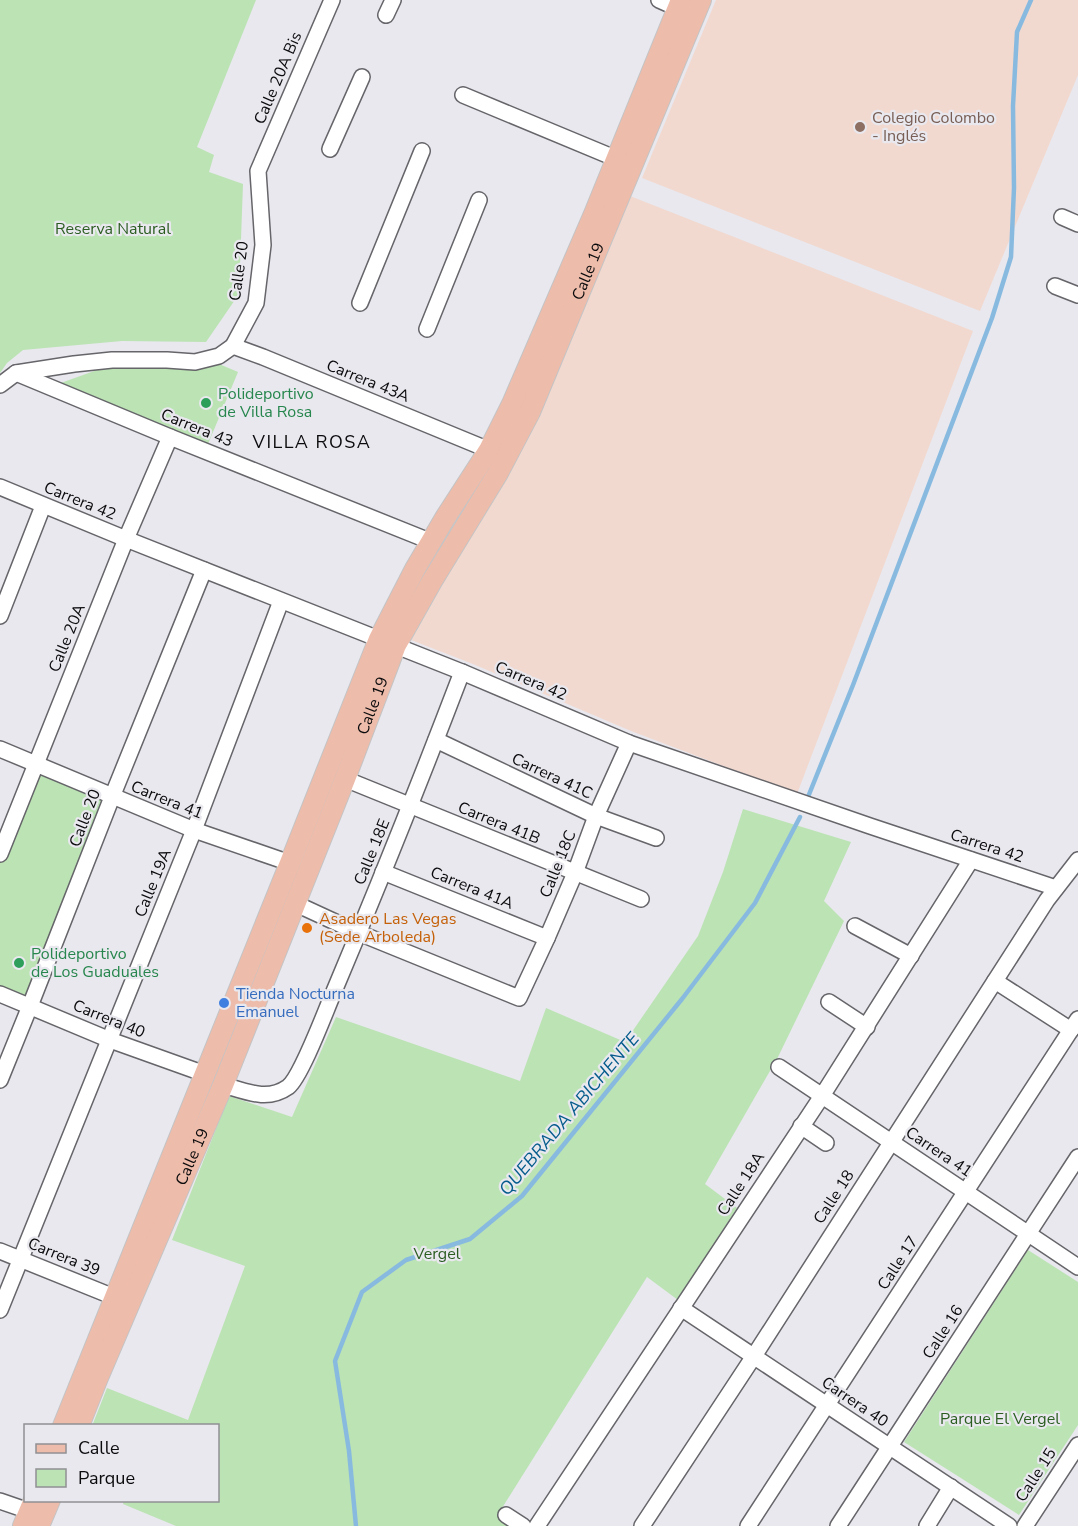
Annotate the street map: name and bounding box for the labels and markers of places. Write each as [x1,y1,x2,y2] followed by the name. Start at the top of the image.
[872,107,995,147] place label: Colegio Colombo - Inglés
[853,120,867,134] marker: Colegio Colombo - Inglés
[218,383,314,423] place label: Polideportivo de Villa Rosa
[199,396,213,410] marker: Polideportivo de Villa Rosa
[319,908,456,948] place label: Asadero Las Vegas (Sede Arboleda)
[300,921,314,935] marker: Asadero Las Vegas (Sede Arboleda)
[31,943,159,983] place label: Polideportivo de Los Guaduales
[12,956,26,970] marker: Polideportivo de Los Guaduales
[236,983,355,1023] place label: Tienda Nocturna Emanuel
[217,996,231,1010] marker: Tienda Nocturna Emanuel

